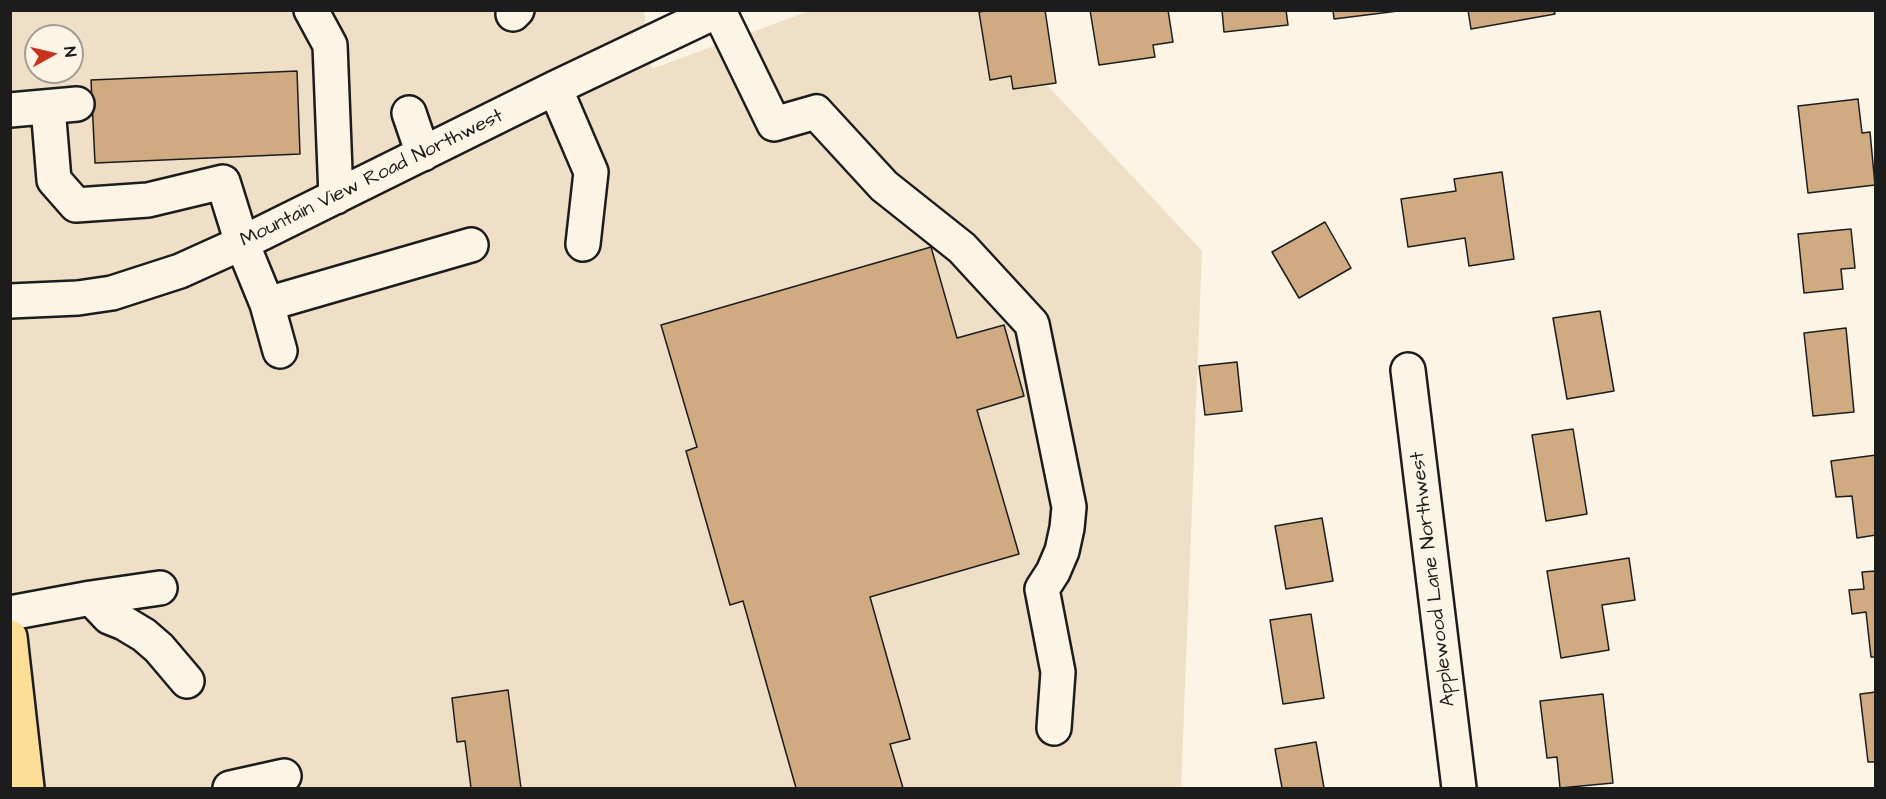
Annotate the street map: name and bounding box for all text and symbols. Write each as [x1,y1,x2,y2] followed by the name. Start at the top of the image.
[24,24,84,84] north arrow
[58,45,81,58] text: N
[237,105,507,253] street label: Mountain View Road Northwest
[1406,450,1462,708] street label: Applewood Lane Northwest

